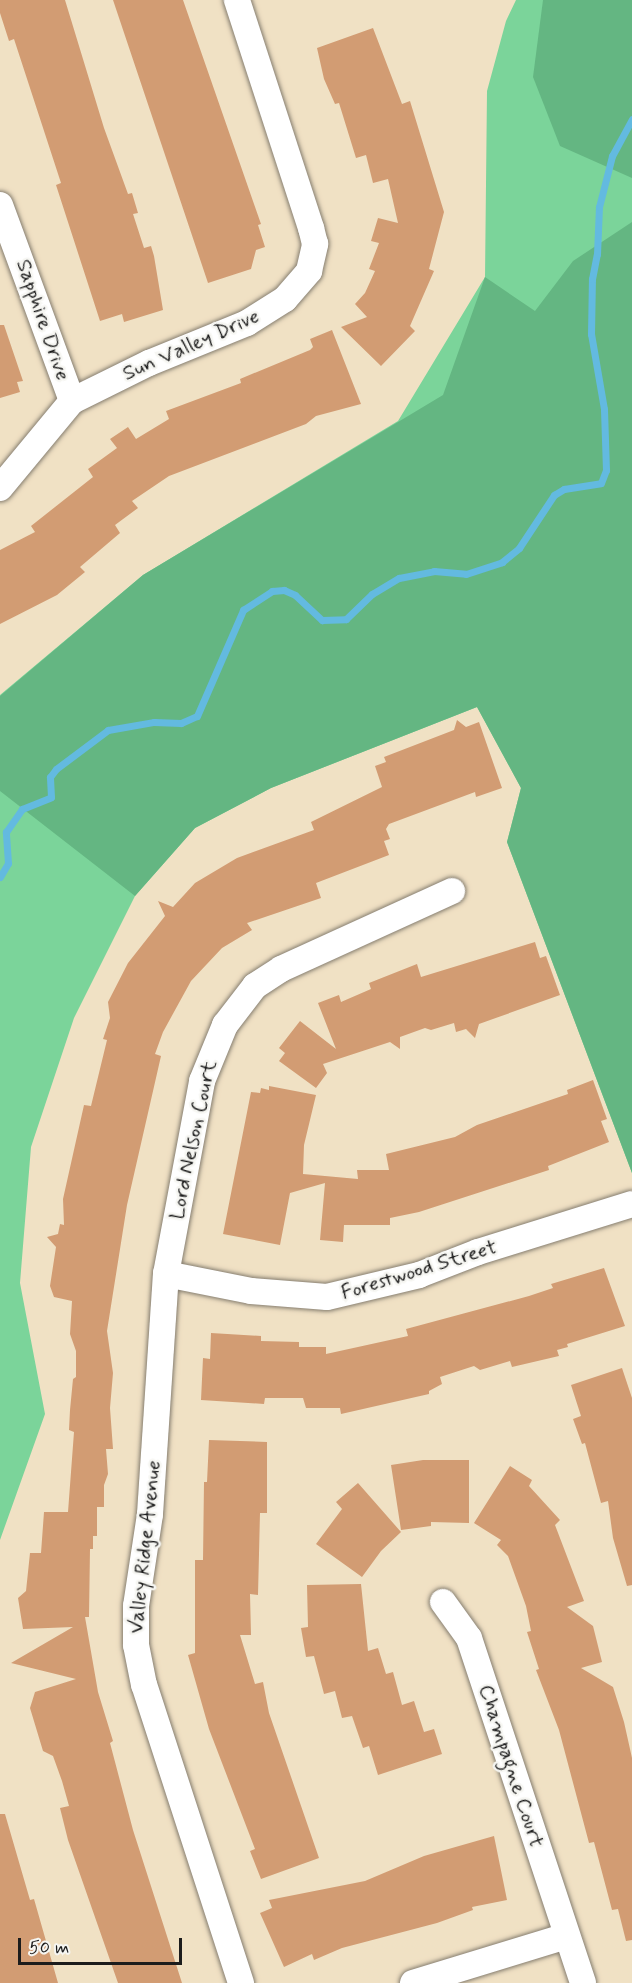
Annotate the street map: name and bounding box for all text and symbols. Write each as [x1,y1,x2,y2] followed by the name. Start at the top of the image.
[11,257,75,383] street label: Sapphire Drive
[120,304,262,386] street label: Sun Valley Drive
[164,1060,222,1220] street label: Lord Nelson Court
[339,1234,499,1306] street label: Forestwood Street
[123,1457,167,1637] street label: Valley Ridge Avenue
[473,1681,549,1851] street label: Champagne Court
[21,1926,184,1964] scale bar
[29,1936,69,1960] text: 50 m

